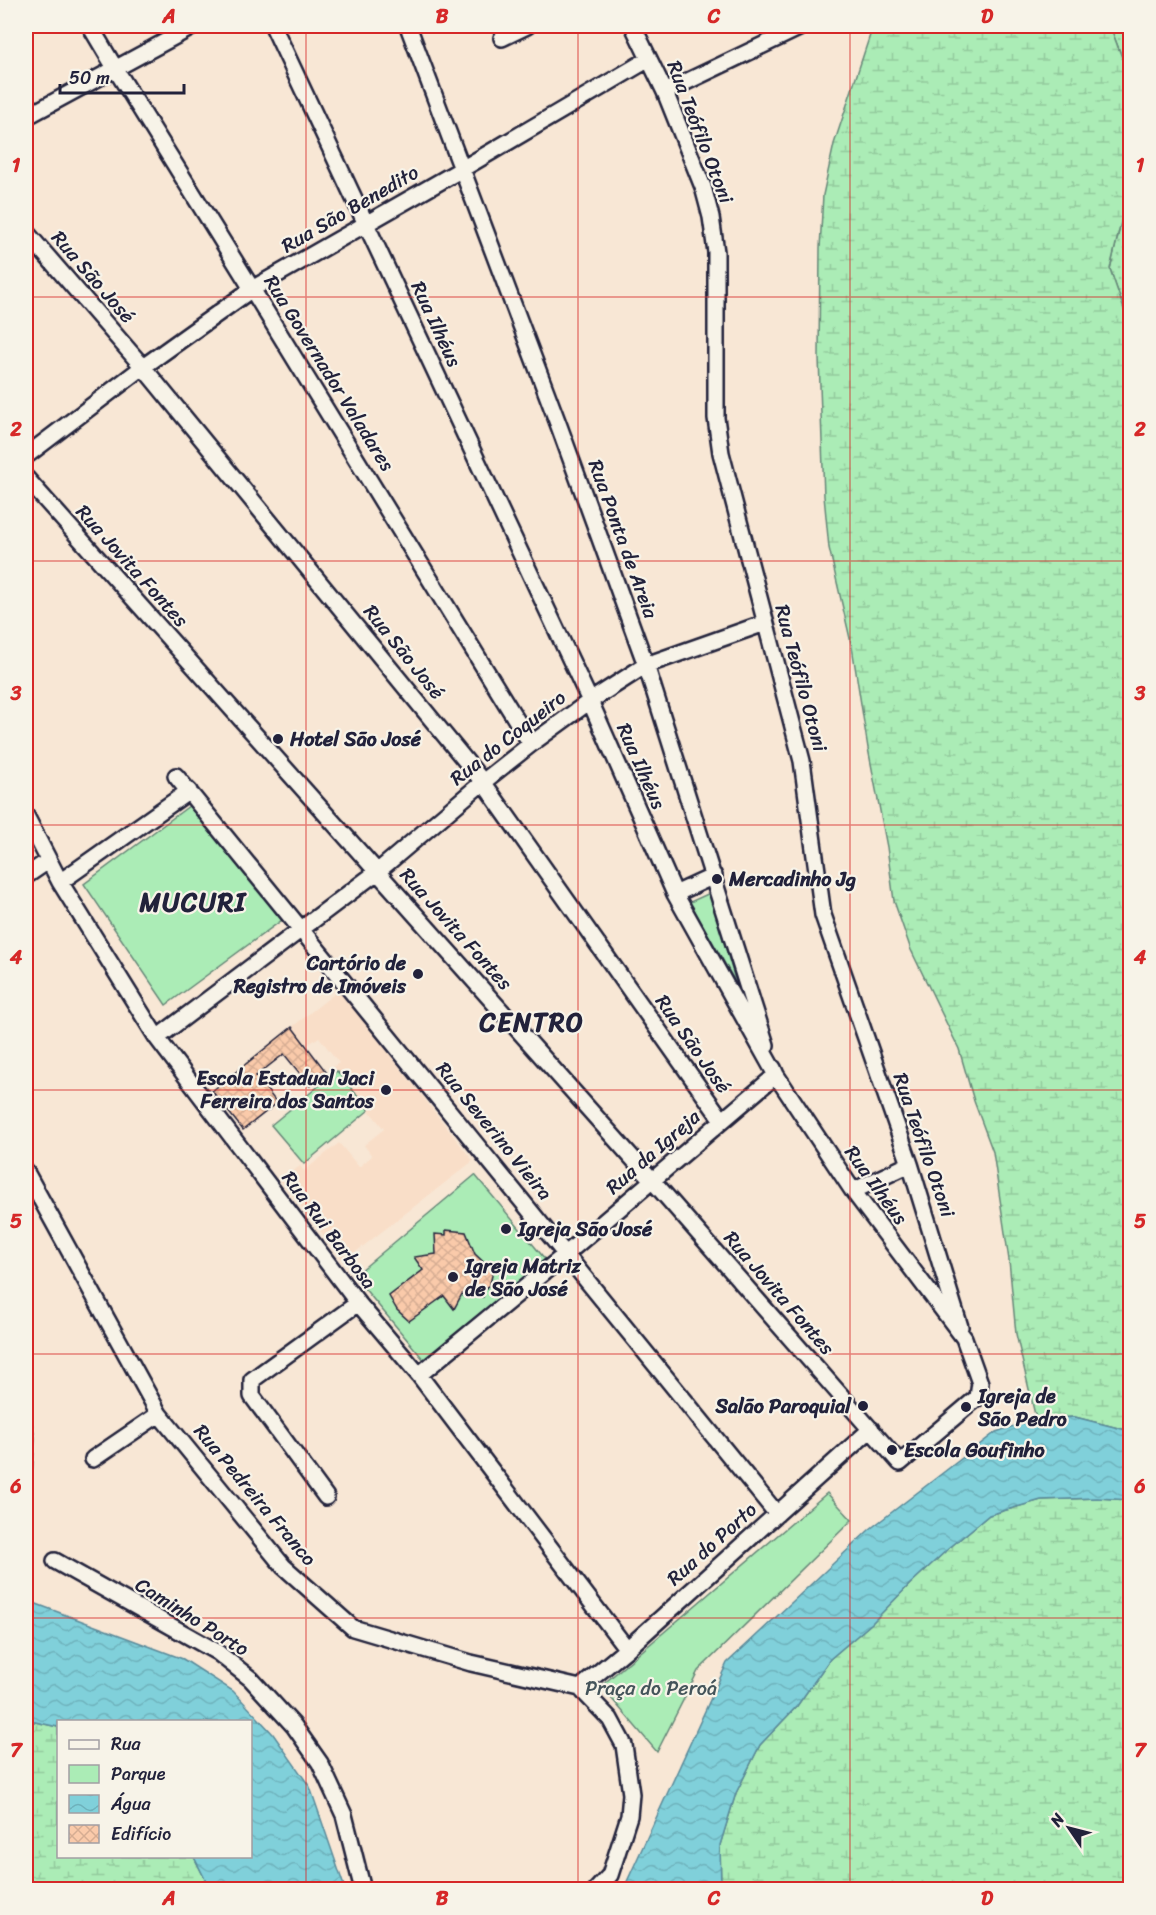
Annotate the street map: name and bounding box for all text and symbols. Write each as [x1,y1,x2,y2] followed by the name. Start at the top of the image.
[161,0,176,34] text: A
[436,0,449,34] text: B
[707,0,721,34] text: C
[981,0,994,34] text: D
[657,55,744,209] street label: Rua Teófilo Otoni
[60,57,184,95] scale bar
[69,62,110,94] text: 50 m
[12,148,21,183] text: 1
[1136,148,1145,183] text: 1
[274,155,426,263] street label: Rua São Benedito
[42,222,144,332] street label: Rua São José
[254,268,404,479] street label: Rua Governador Valadares
[401,275,472,374] street label: Rua Ilhéus
[9,412,22,447] text: 2
[1133,412,1146,447] text: 2
[578,455,668,624] street label: Rua Ponta de Areia
[67,496,198,636] street label: Rua Jovita Fontes
[354,596,454,708] street label: Rua São José
[765,601,838,756] street label: Rua Teófilo Otoni
[10,676,22,711] text: 3
[1134,676,1146,711] text: 3
[442,681,574,795] street label: Rua do Coqueiro
[606,717,676,816] street label: Rua Ilhéus
[289,722,422,757] place label: Hotel São José
[271,732,285,746] marker: Hotel São José
[391,859,522,999] street label: Rua Jovita Fontes
[728,862,856,897] place label: Mercadinho Jg
[710,872,724,886] marker: Mercadinho Jg
[139,879,248,925] district label: MUCURI
[9,940,23,975] text: 4
[1133,940,1147,975] text: 4
[233,946,407,1004] place label: Cartório de Registro de Imóveis
[411,967,425,981] marker: Cartório de Registro de Imóveis
[646,987,740,1101] street label: Rua São José
[479,999,584,1045] district label: CENTRO
[427,1054,561,1208] street label: Rua Severino Vieira
[196,1061,375,1119] place label: Escola Estadual Jaci Ferreira dos Santos
[883,1068,965,1222] street label: Rua Teófilo Otoni
[379,1083,393,1097] marker: Escola Estadual Jaci Ferreira dos Santos
[597,1100,709,1204] street label: Rua da Igreja
[835,1138,917,1233] street label: Rua Ilhéus
[272,1163,386,1297] street label: Rua Rui Barbosa
[10,1204,22,1239] text: 5
[1134,1204,1146,1239] text: 5
[517,1212,653,1247] place label: Igreja São José
[499,1222,513,1236] marker: Igreja São José
[715,1223,844,1364] street label: Rua Jovita Fontes
[464,1249,581,1307] place label: Igreja Matriz de São José
[446,1270,460,1284] marker: Igreja Matriz de São José
[977,1379,1067,1437] place label: Igreja de São Pedro
[714,1389,852,1424] place label: Salão Paroquial
[856,1399,870,1413] marker: Salão Paroquial
[959,1400,973,1414] marker: Igreja de São Pedro
[185,1416,325,1574] street label: Rua Pedreira Franco
[904,1433,1046,1468] place label: Escola Goufinho
[885,1443,899,1457] marker: Escola Goufinho
[9,1469,22,1504] text: 6
[1133,1469,1146,1504] text: 6
[658,1493,766,1595] street label: Rua do Porto
[128,1568,256,1666] street label: Caminho Porto
[585,1671,717,1706] park label: Praça do Peroá
[57,1720,252,1858] legend
[111,1728,142,1760] text: Rua
[10,1733,23,1768] text: 7
[1134,1733,1147,1768] text: 7
[111,1758,166,1790] text: Parque
[110,1788,152,1820] text: Água
[1039,1798,1099,1858] north arrow
[1041,1806,1073,1833] text: N
[111,1818,171,1850] text: Edifício
[161,1881,176,1915] text: A
[436,1881,449,1915] text: B
[707,1881,721,1915] text: C
[981,1881,994,1915] text: D

